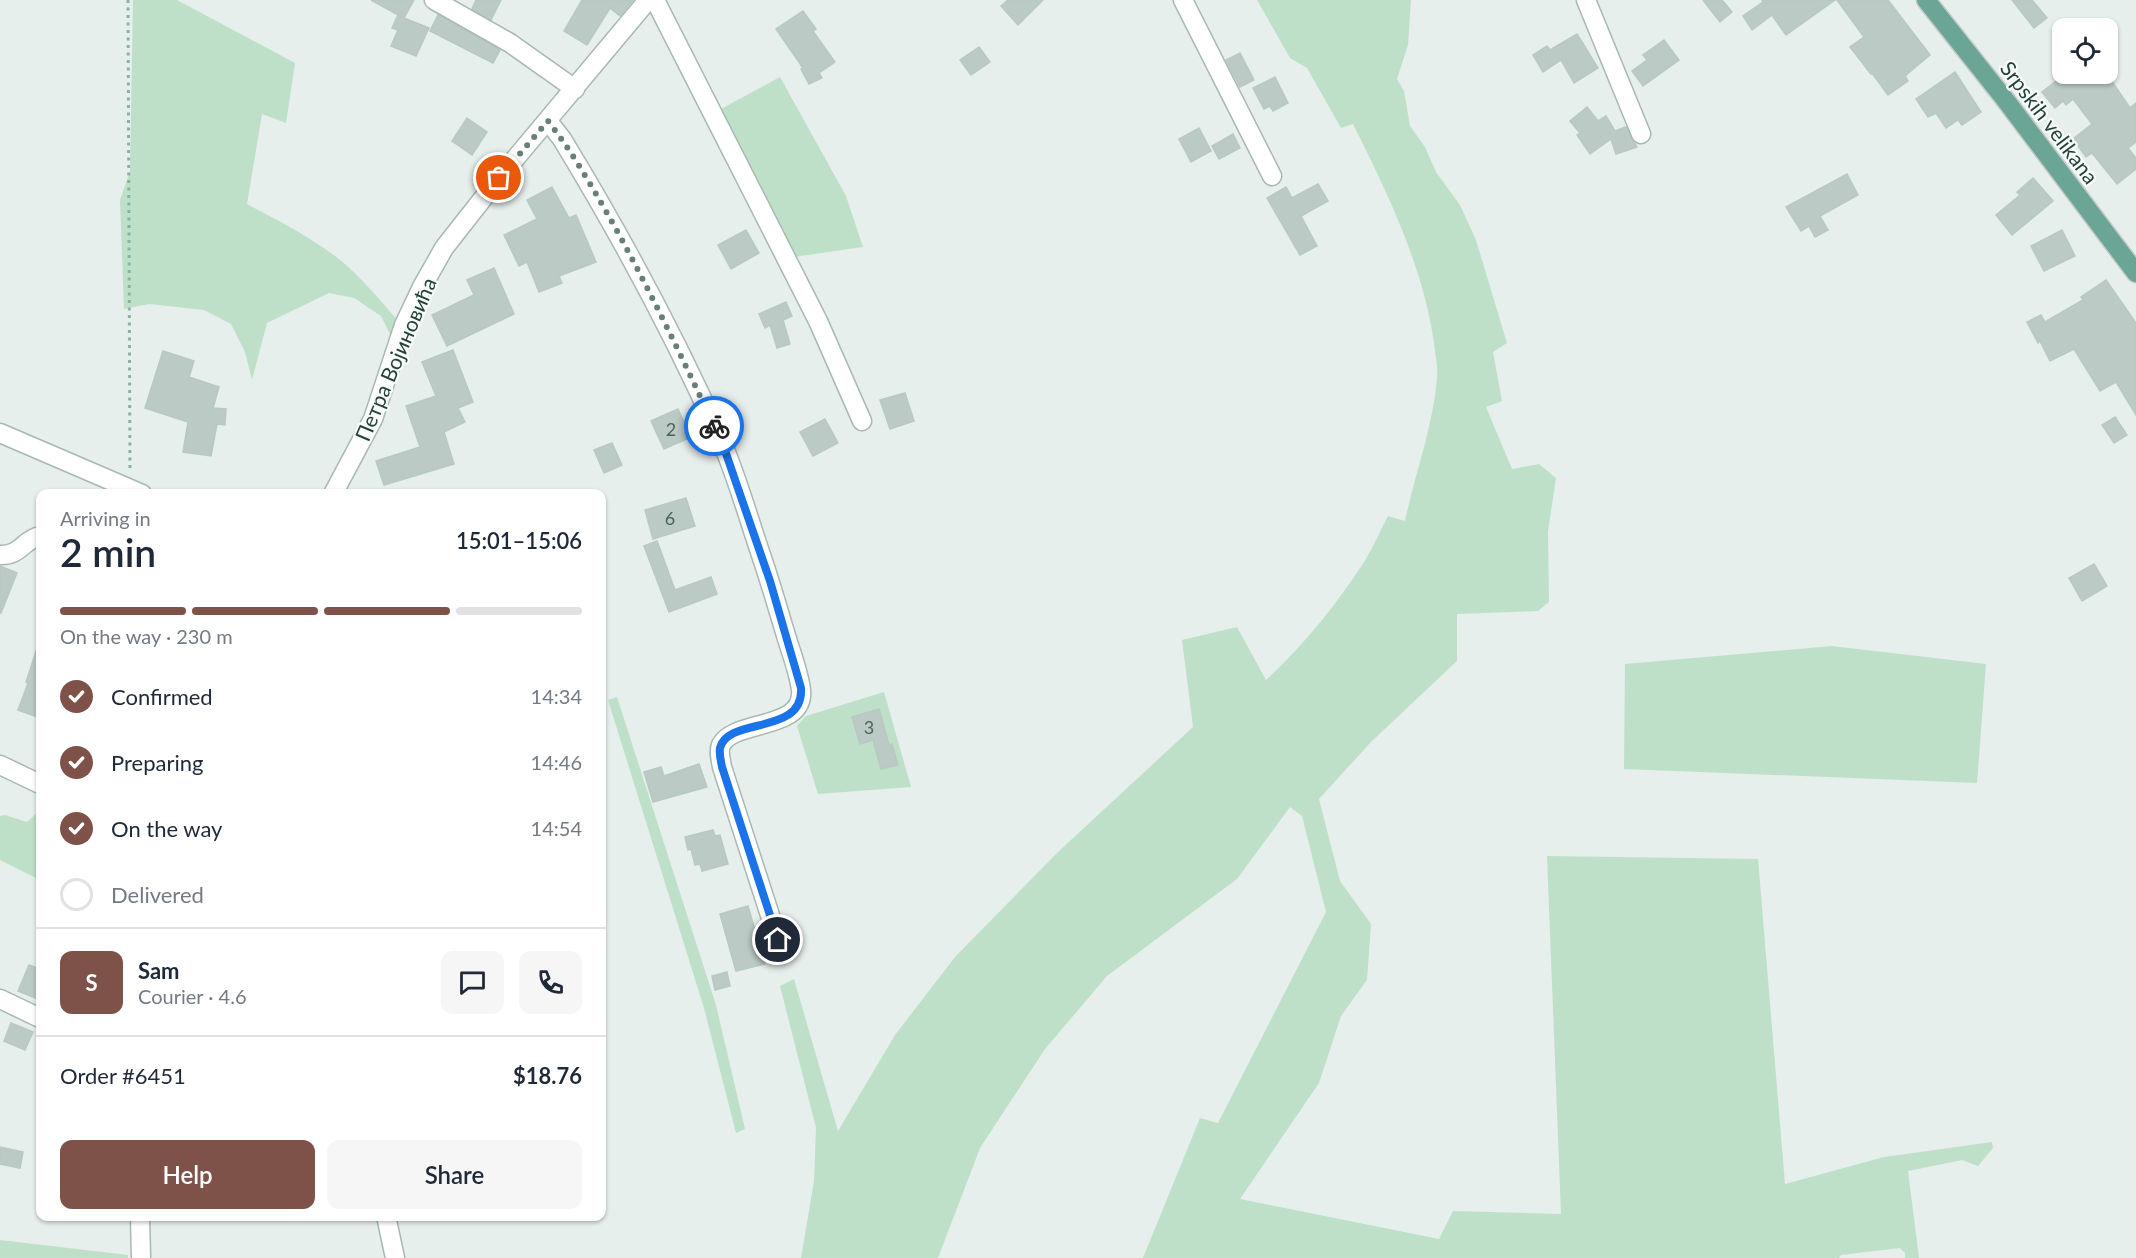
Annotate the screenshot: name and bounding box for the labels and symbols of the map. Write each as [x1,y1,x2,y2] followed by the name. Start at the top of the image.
[1996,56,2104,188] street label: Srpskih velikana
[473,152,524,203] pin
[349,274,441,444] street label: Петра Војиновића
[684,396,744,456] courier
[666,418,676,440] house number: 2
[665,507,675,529] house number: 6
[864,716,874,738] house number: 3
[752,914,803,965] pin

